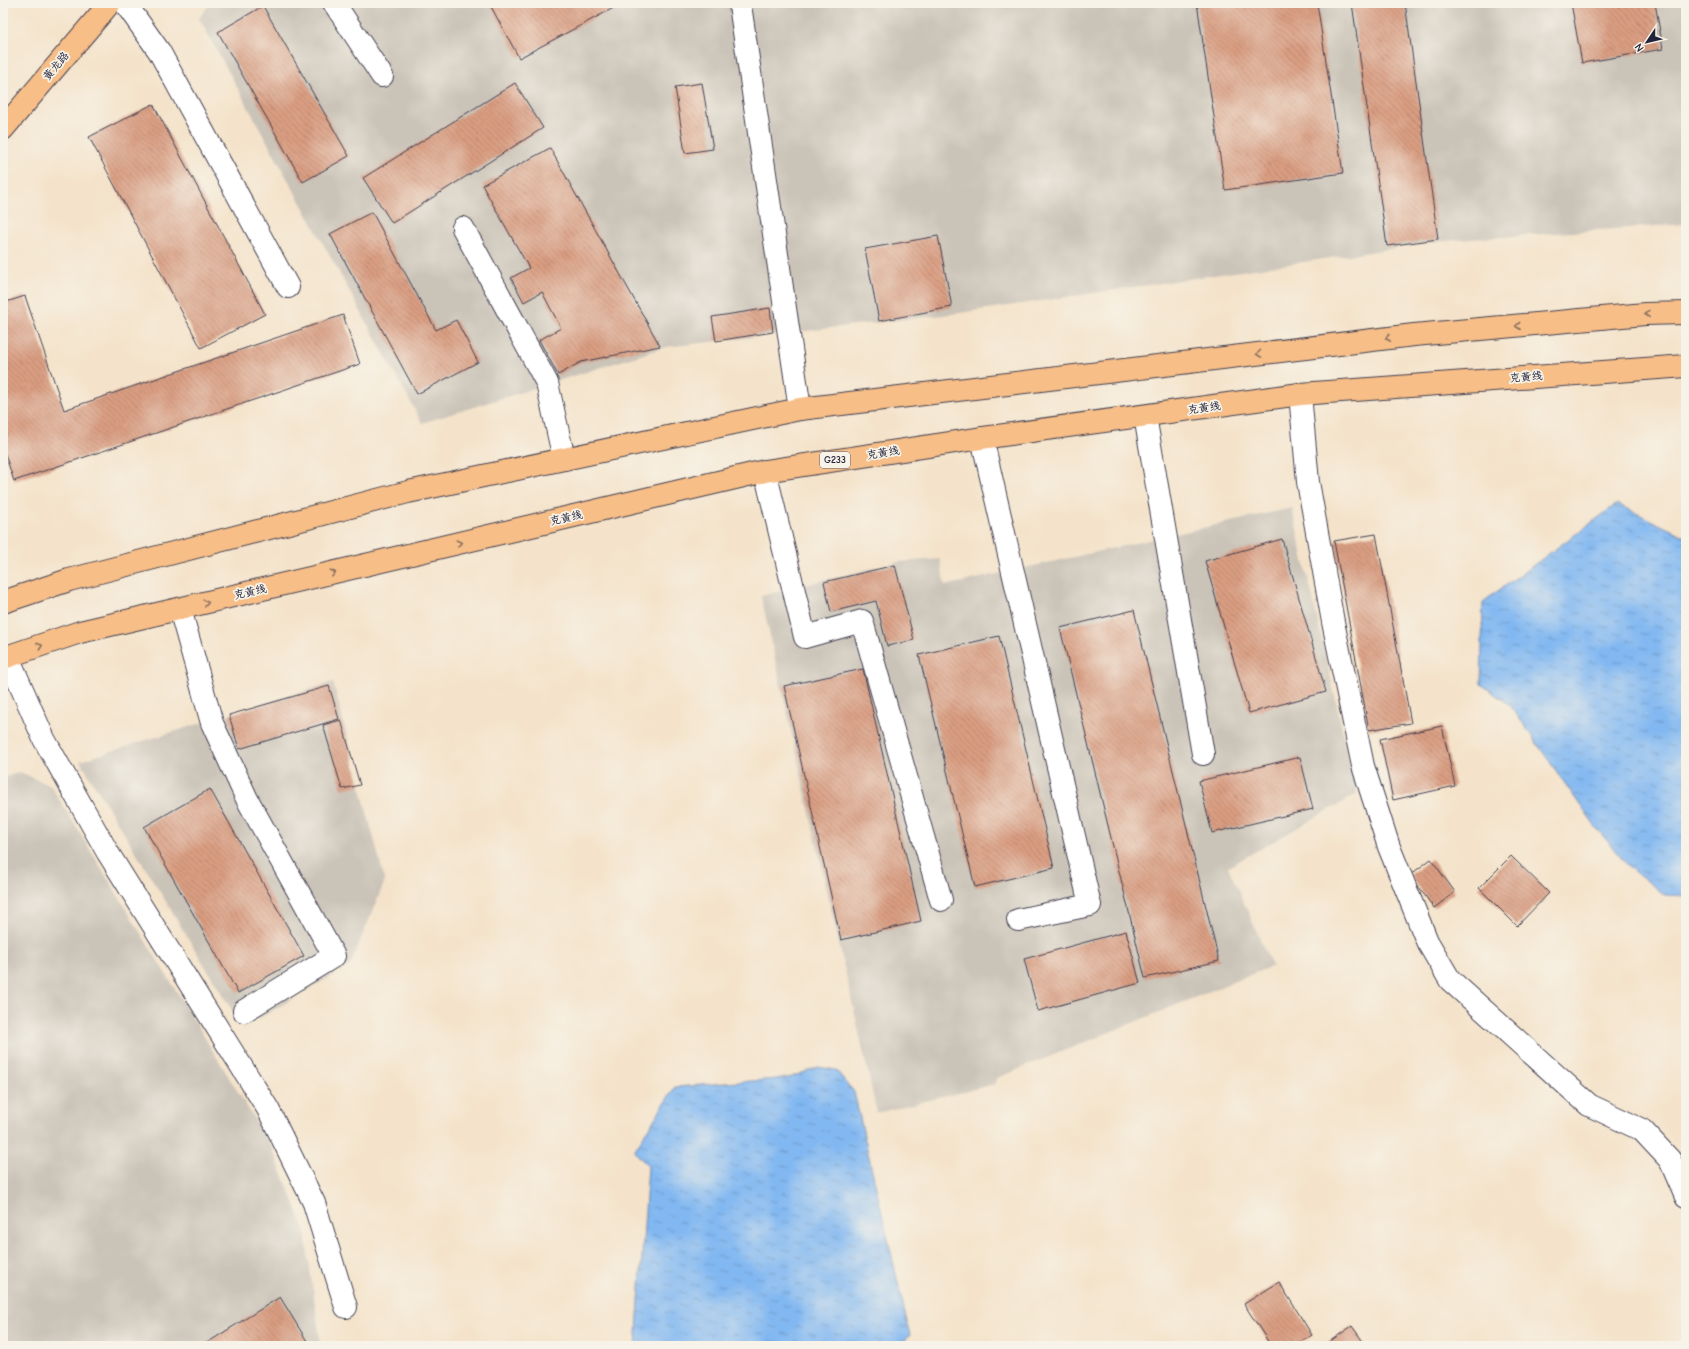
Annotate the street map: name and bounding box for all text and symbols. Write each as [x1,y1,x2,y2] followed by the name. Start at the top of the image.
[1627,22,1667,62] north arrow
[1632,41,1647,54] text: N
[40,49,72,83] street label: 黄龙路
[1644,310,1650,319] one-way arrow
[1515,321,1521,330] one-way arrow
[1385,334,1391,343] one-way arrow
[1256,349,1262,358] one-way arrow
[1509,369,1543,385] street label: 克黄线
[1187,399,1221,417] street label: 克黄线
[866,444,900,462] street label: 克黄线
[820,452,850,468] road number: G233
[548,508,584,528] street label: 克黄线
[456,540,463,548] one-way arrow
[329,569,336,578] one-way arrow
[232,582,268,602] street label: 克黄线
[203,599,209,607] one-way arrow
[36,642,43,651] one-way arrow

